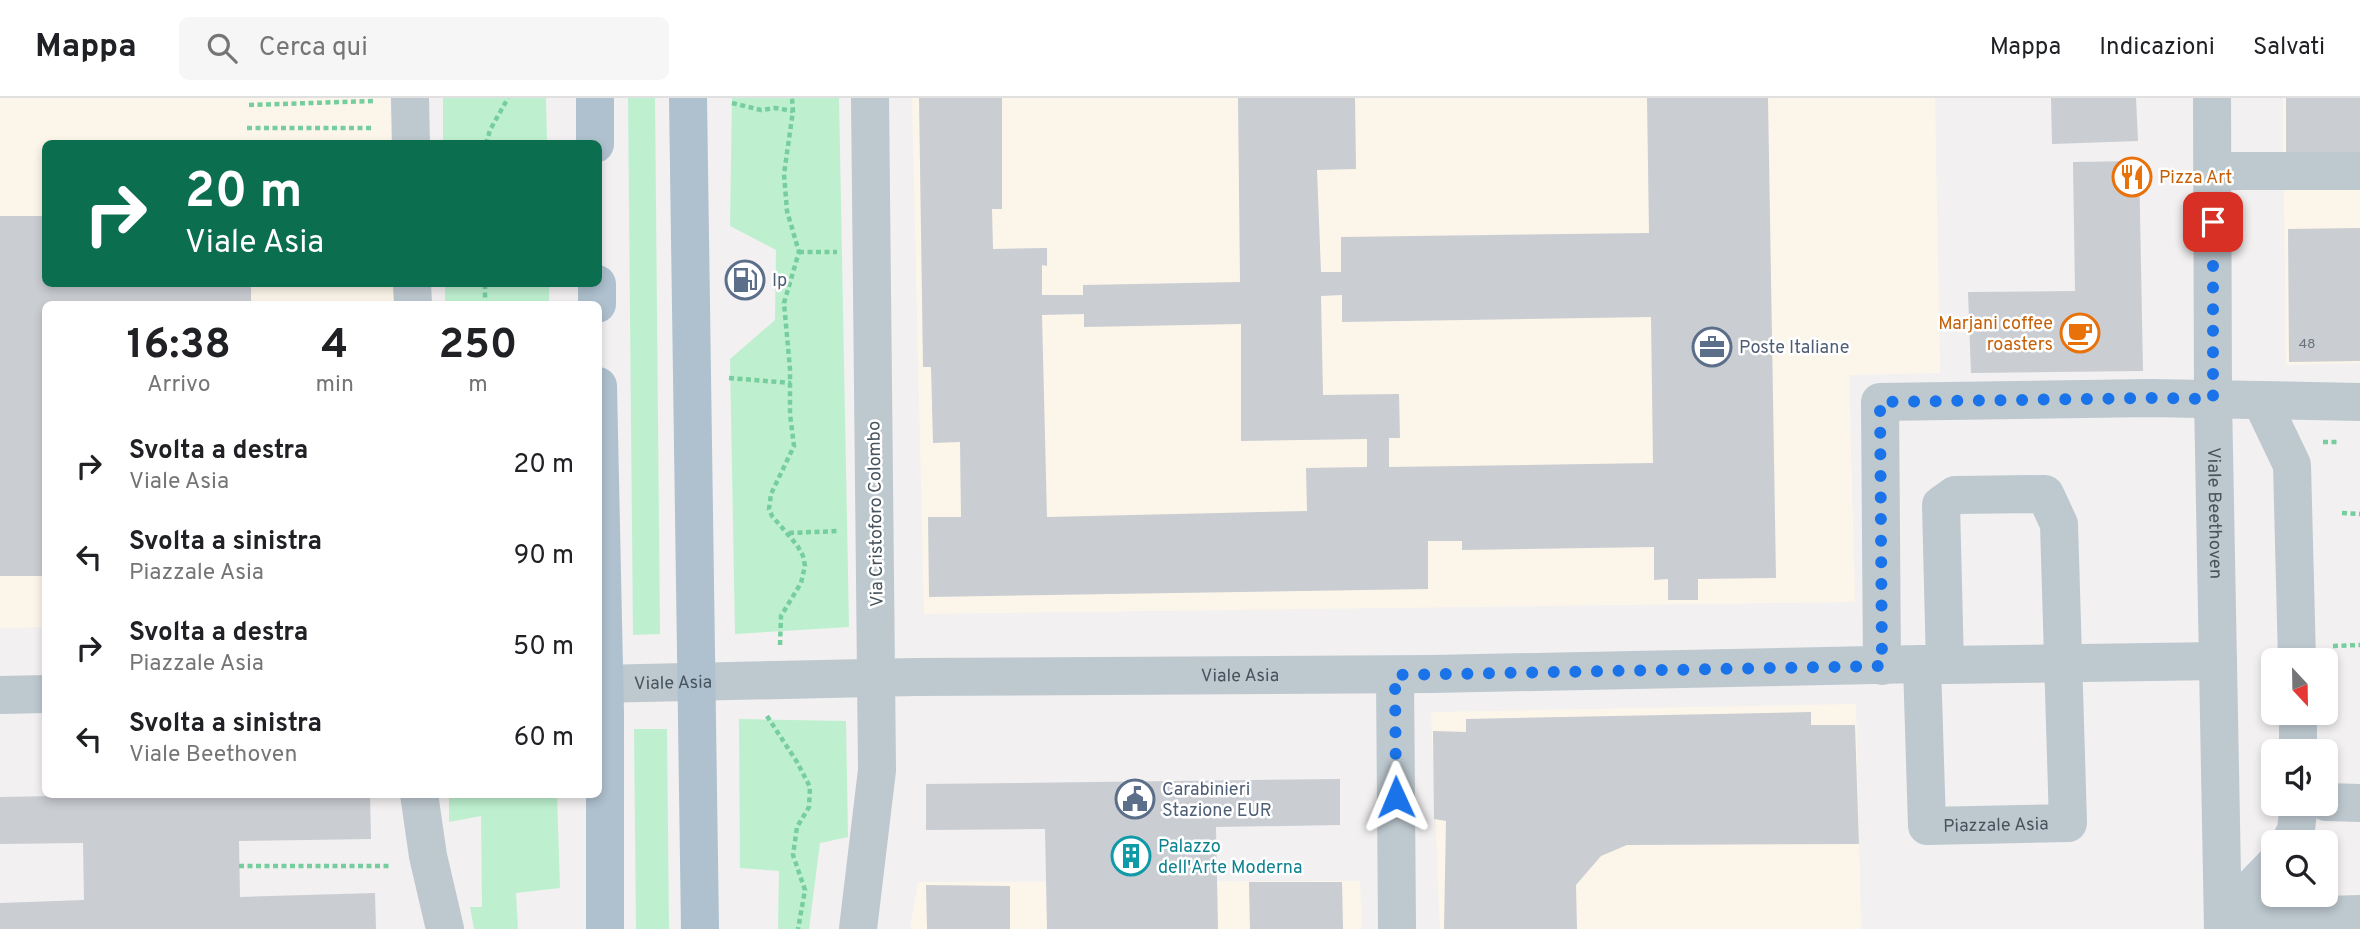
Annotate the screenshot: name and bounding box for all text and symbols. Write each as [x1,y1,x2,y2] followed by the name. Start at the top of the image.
[179,17,669,80] search box
[35,27,137,69] text: Mappa
[203,29,241,67] icon: search
[259,32,368,65] text: Cerca qui
[1990,33,2061,63] text: Mappa
[2099,33,2215,63] text: Indicazioni
[2253,33,2325,63] text: Salvati
[2111,156,2153,198] restaurant icon: Pizza Art
[185,163,302,225] text: 20 m
[2159,167,2232,190] place label: Pizza Art
[70,168,161,259] icon: right
[2183,192,2243,252] pin
[2194,203,2232,241] icon: arrive
[185,224,324,264] text: Viale Asia
[724,259,766,301] fuel station icon: Ip
[772,270,787,293] place label: Ip
[2059,312,2101,354] cafe icon: Marjani coffee roasters
[1938,313,2053,357] place label: Marjani coffee roasters
[127,320,231,373] text: 16:38
[321,320,348,373] text: 4
[438,320,517,373] text: 250
[1691,326,1733,368] office icon: Poste Italiane
[2298,336,2316,353] house number: 48
[1739,337,1849,360] place label: Poste Italiane
[147,371,211,400] text: Arrivo
[316,371,354,400] text: min
[468,371,488,400] text: m
[863,421,890,607] street label: Via Cristoforo Colombo
[129,435,308,468] text: Svolta a destra
[70,447,108,485] icon: right
[2201,447,2226,579] street label: Viale Beethoven
[513,449,574,482] text: 20 m
[129,468,229,497] text: Viale Asia
[129,526,322,559] text: Svolta a sinistra
[70,538,108,576] icon: left
[514,540,574,573] text: 90 m
[129,559,264,588] text: Piazzale Asia
[129,617,308,650] text: Svolta a destra
[70,629,108,667] icon: right
[513,631,574,664] text: 50 m
[2261,648,2338,724] north arrow
[2261,648,2338,907] map controls
[129,650,264,679] text: Piazzale Asia
[1201,665,1279,688] street label: Viale Asia
[634,671,712,696] street label: Viale Asia
[129,708,322,741] text: Svolta a sinistra
[70,720,108,758] icon: left
[514,722,574,755] text: 60 m
[2261,739,2338,816] button: sound
[129,741,297,770] text: Viale Beethoven
[1359,760,1433,834] position arrow
[1114,778,1156,820] public building icon: Carabinieri Stazione EUR
[1162,779,1272,823] place label: Carabinieri Stazione EUR
[1943,813,2049,839] street label: Piazzale Asia
[2261,830,2338,907] button: search
[1110,835,1152,877] building icon: Palazzo dell'Arte Moderna
[1158,836,1303,880] place label: Palazzo dell'Arte Moderna

